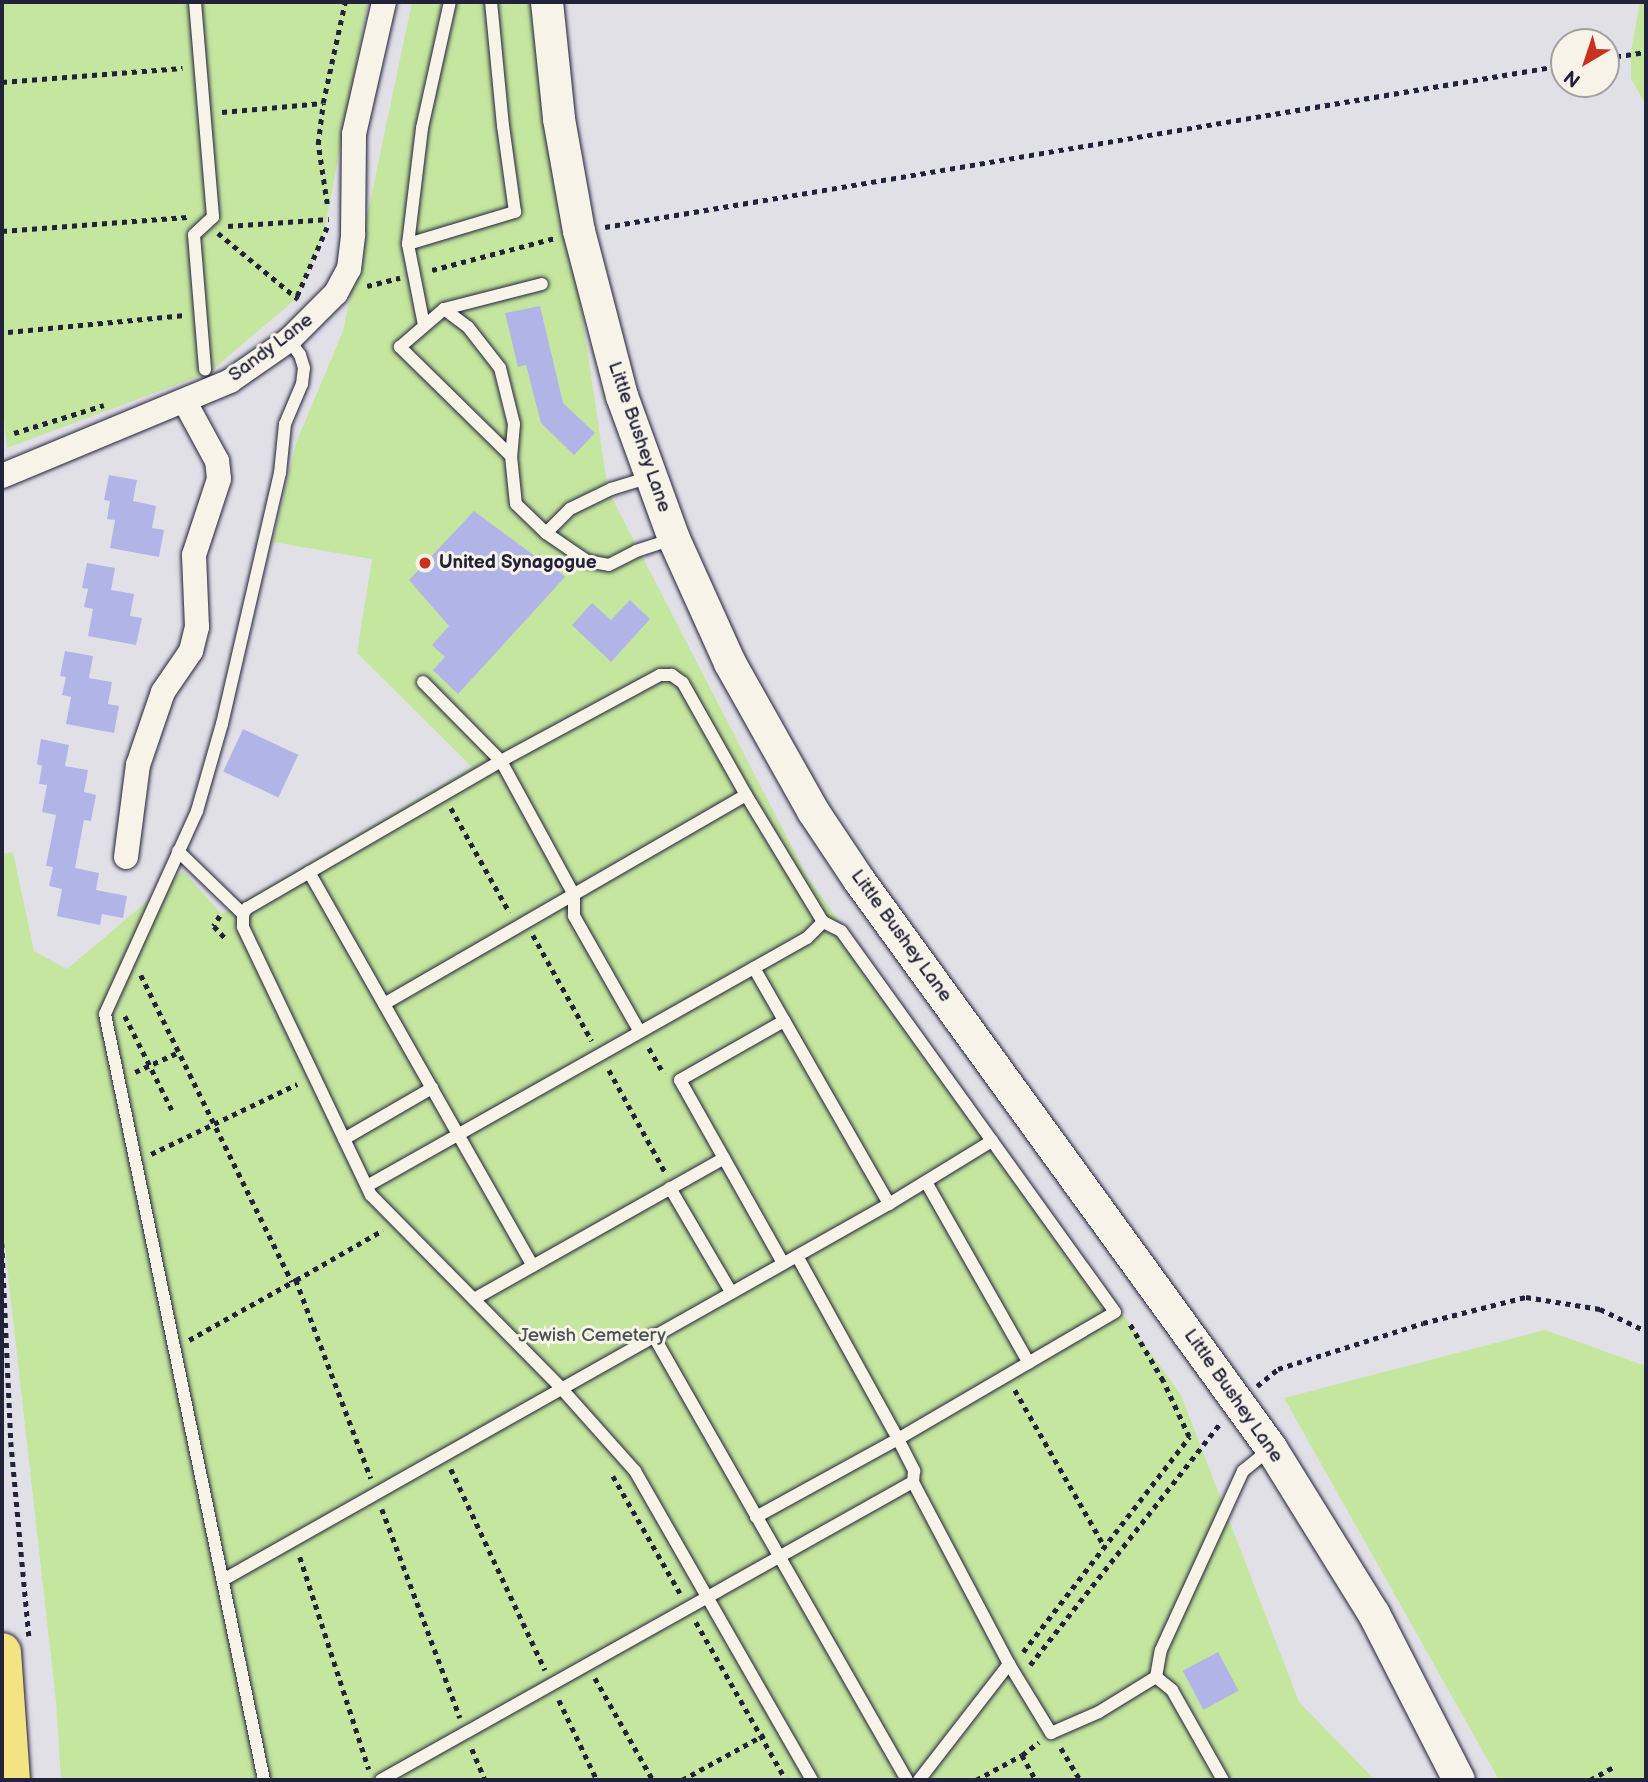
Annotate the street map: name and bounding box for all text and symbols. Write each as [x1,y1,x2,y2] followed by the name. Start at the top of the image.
[1550,28,1620,98] north arrow
[1560,65,1586,92] text: N
[224,309,318,387] street label: Sandy Lane
[602,358,676,516] street label: Little Bushey Lane
[439,552,597,574] place label: United Synagogue
[417,555,433,571] marker: United Synagogue
[845,865,957,1007] street label: Little Bushey Lane
[1178,1324,1288,1468] street label: Little Bushey Lane
[518,1325,666,1347] park label: Jewish Cemetery

